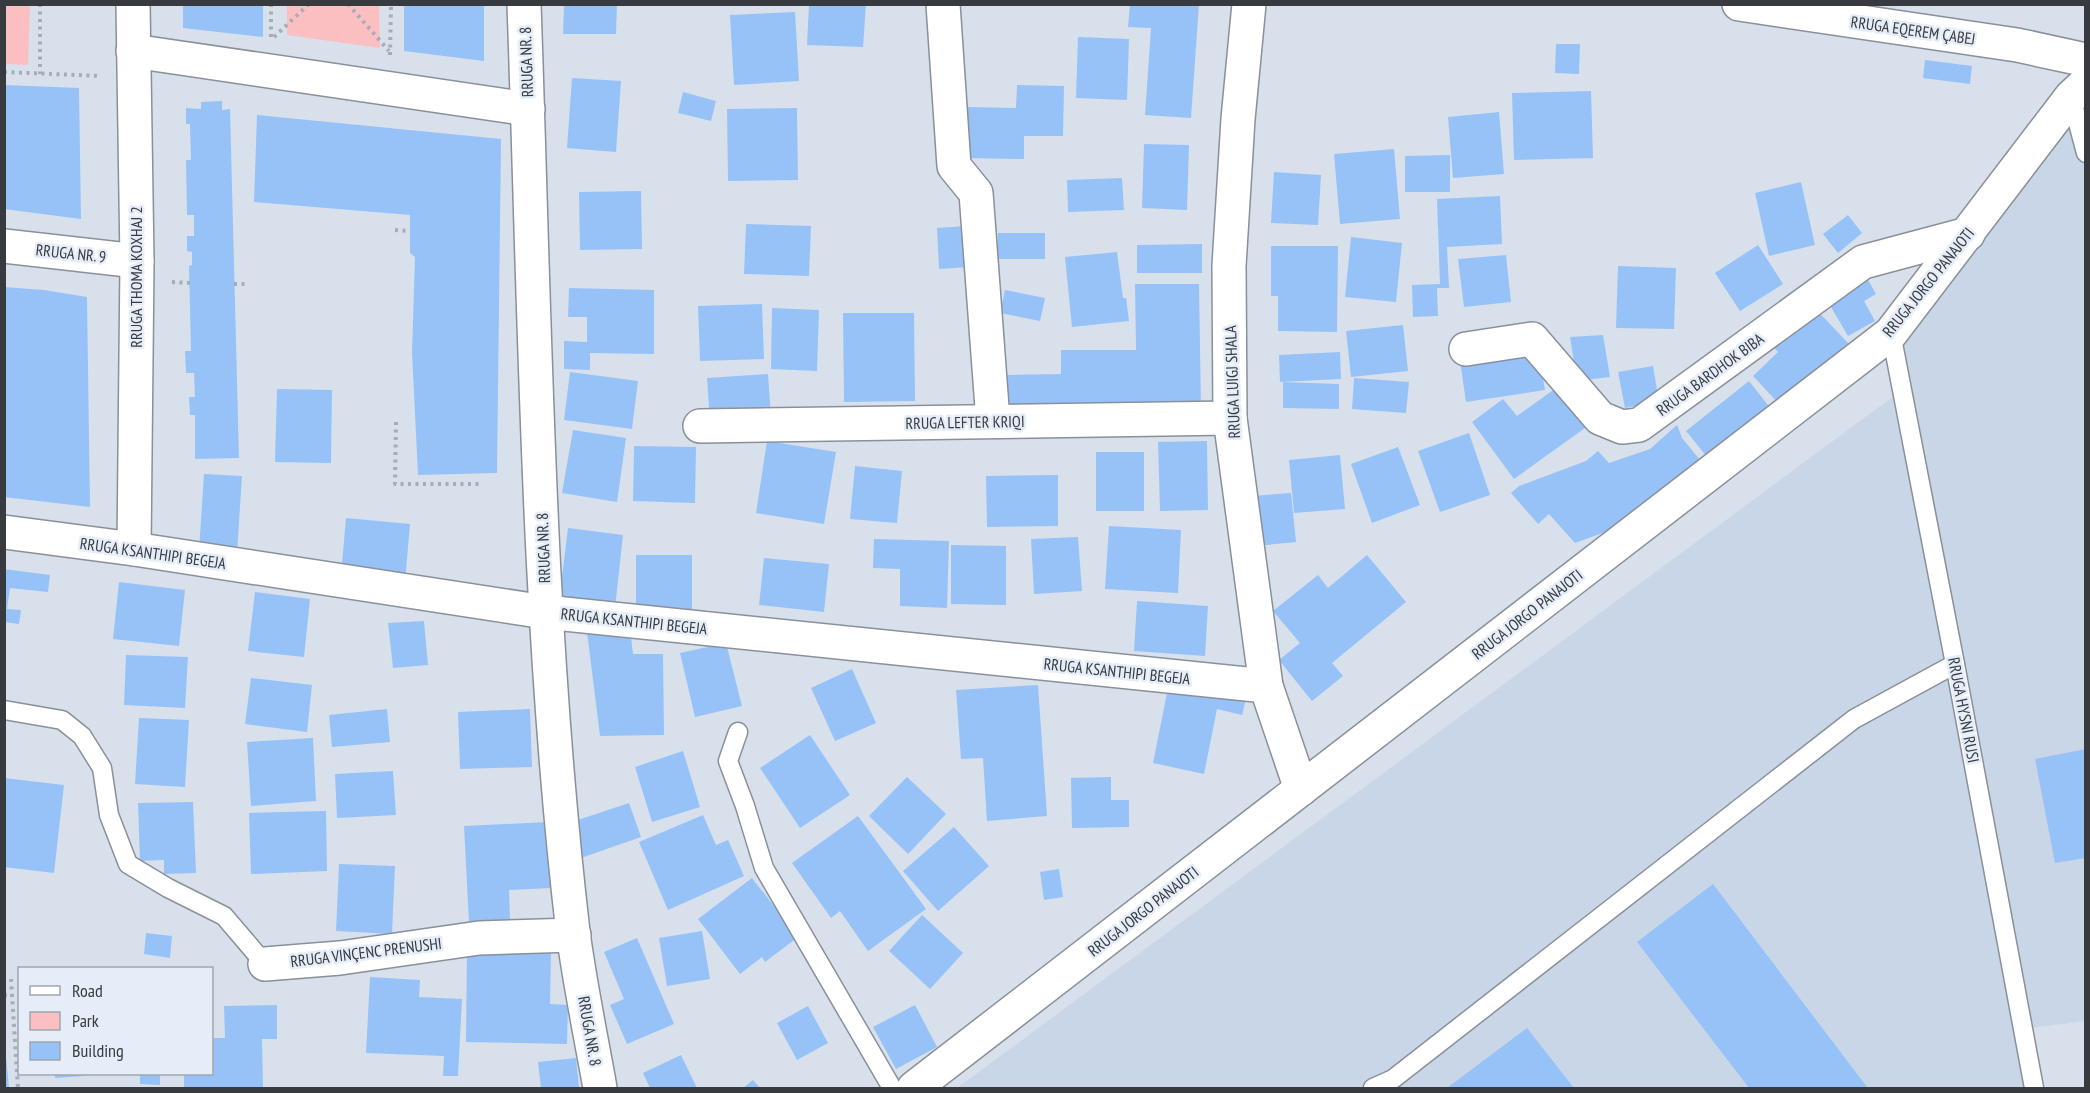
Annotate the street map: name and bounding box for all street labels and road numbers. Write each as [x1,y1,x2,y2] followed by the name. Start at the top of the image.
[1850,11,1976,49] street label: RRUGA EQEREM ÇABEJ
[515,26,537,98] street label: RRUGA NR. 8
[126,206,146,348] street label: RRUGA THOMA KOXHAJ 2
[1878,223,1978,341] street label: RRUGA JORGO PANAJOTI
[35,239,107,267] street label: RRUGA NR. 9
[1220,325,1244,439] street label: RRUGA LUIGJ SHALA
[1652,328,1768,420] street label: RRUGA BARDHOK BIBA
[905,411,1025,433] street label: RRUGA LEFTER KRIQI
[532,512,554,584] street label: RRUGA NR. 8
[79,533,228,573] street label: RRUGA KSANTHIPI BEGEJA
[1468,565,1586,663] street label: RRUGA JORGO PANAJOTI
[560,603,709,639] street label: RRUGA KSANTHIPI BEGEJA
[1043,653,1192,689] street label: RRUGA KSANTHIPI BEGEJA
[1944,656,1984,764] street label: RRUGA HYSNI RUSI
[1084,862,1202,960] street label: RRUGA JORGO PANAJOTI
[289,933,443,971] street label: RRUGA VINÇENC PRENUSHI
[574,994,606,1068] street label: RRUGA NR. 8

